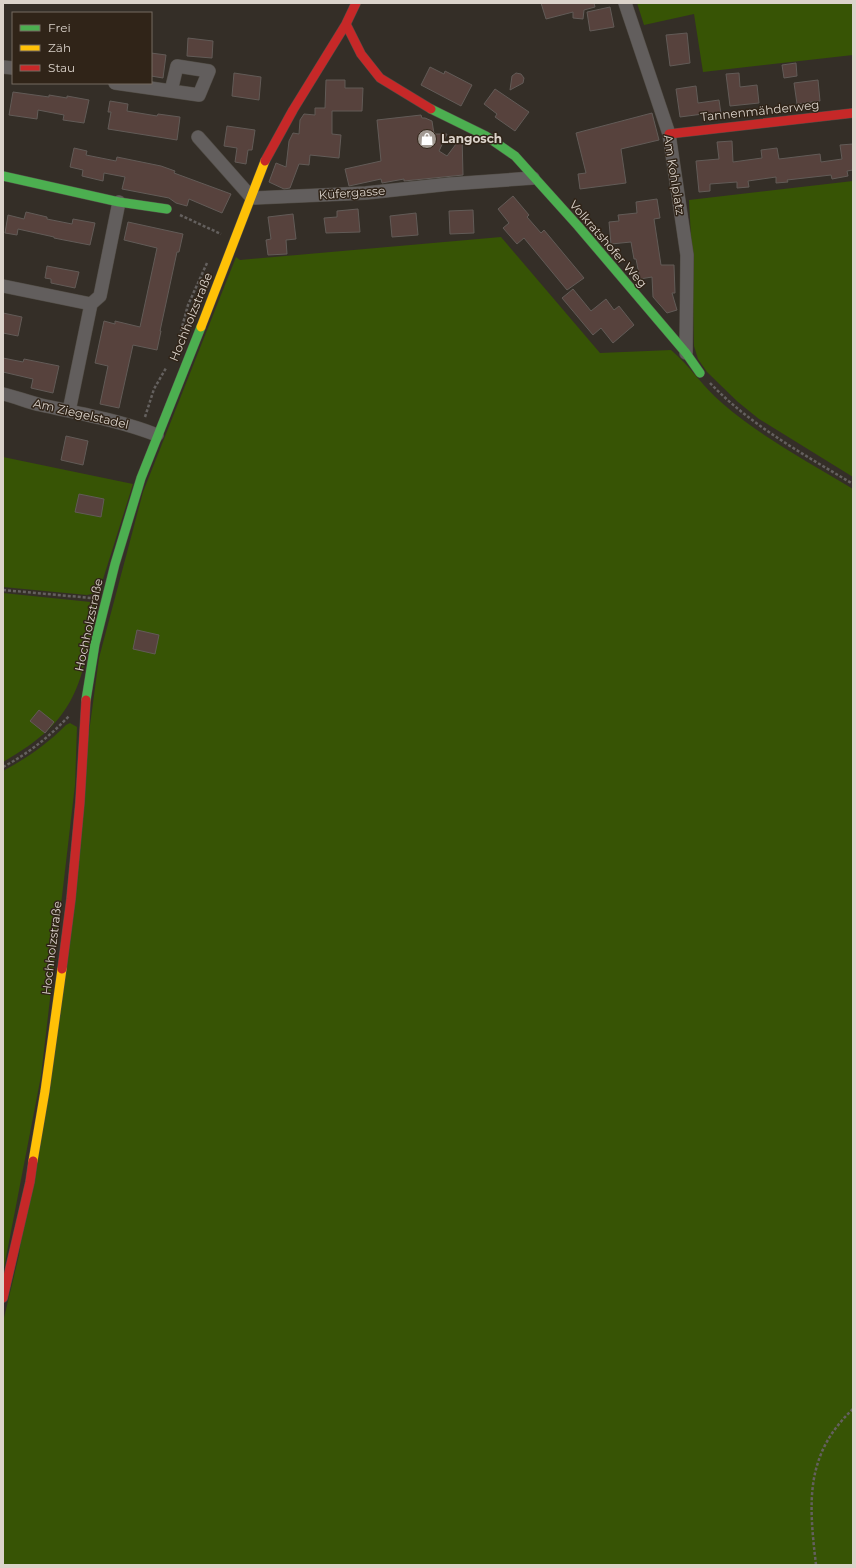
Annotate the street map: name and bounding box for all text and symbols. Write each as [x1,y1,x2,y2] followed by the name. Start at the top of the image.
[12,12,152,84] legend
[48,20,71,35] text: Frei
[48,40,71,55] text: Zäh
[48,60,75,75] text: Stau
[700,97,820,124] street label: Tannenmähderweg
[416,128,438,150] shop icon: Langosch
[441,131,502,146] place label: Langosch
[661,134,688,216] street label: Am Kohlplatz
[318,183,386,202] street label: Küfergasse
[566,197,650,290] street label: Volkratshofer Weg
[166,270,215,363] street label: Hochholzstraße
[32,395,130,432] street label: Am Ziegelstadel
[71,577,106,673] street label: Hochholzstraße
[38,900,65,996] street label: Hochholzstraße

